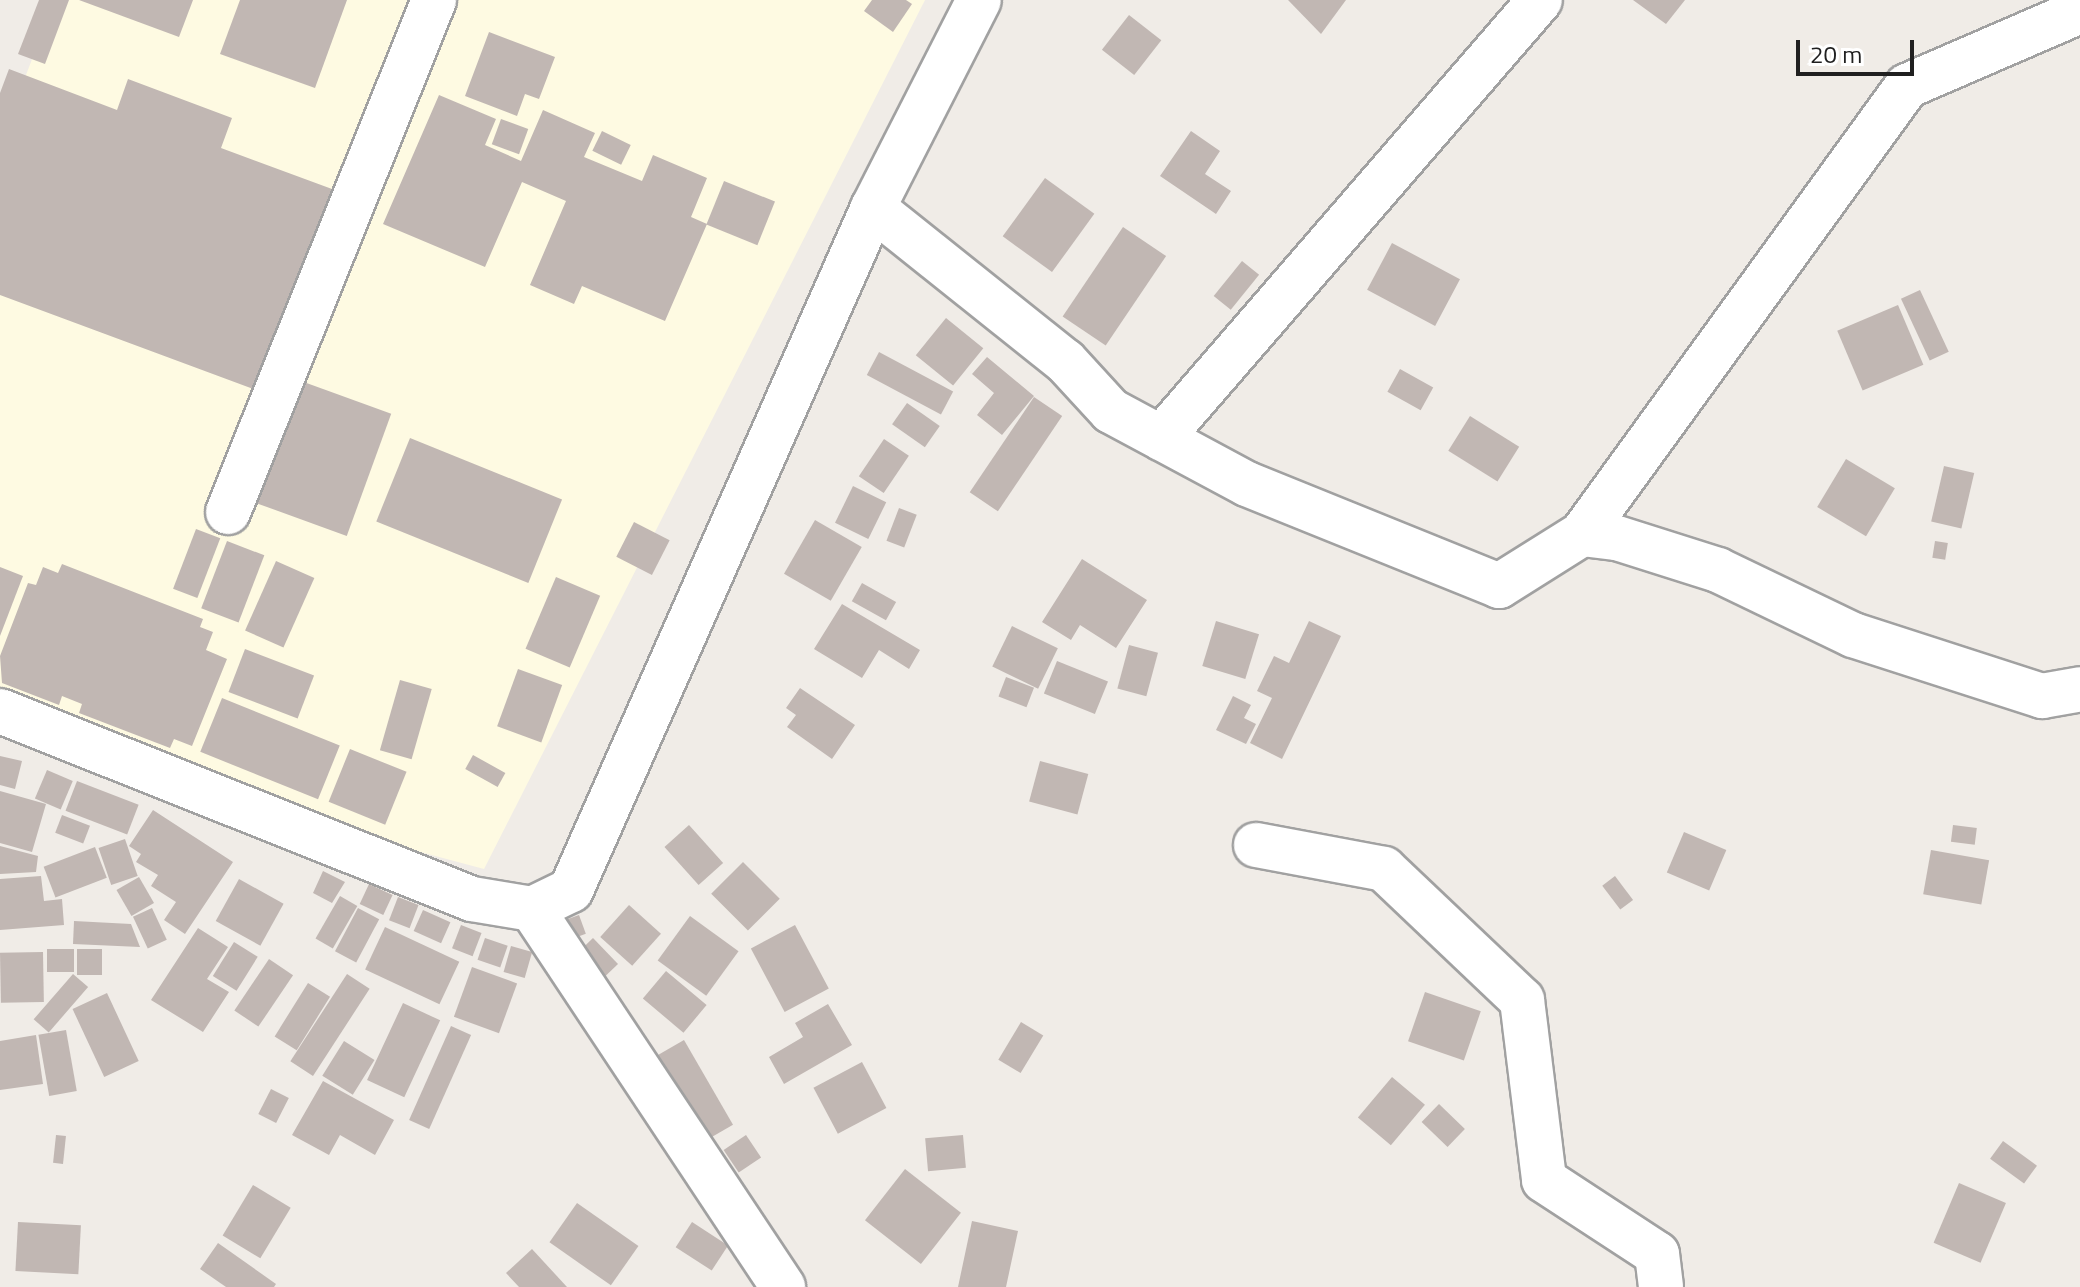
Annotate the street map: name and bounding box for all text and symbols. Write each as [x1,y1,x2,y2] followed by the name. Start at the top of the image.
[1800,24,1918,74] scale bar
[1810,36,1862,72] text: 20 m

